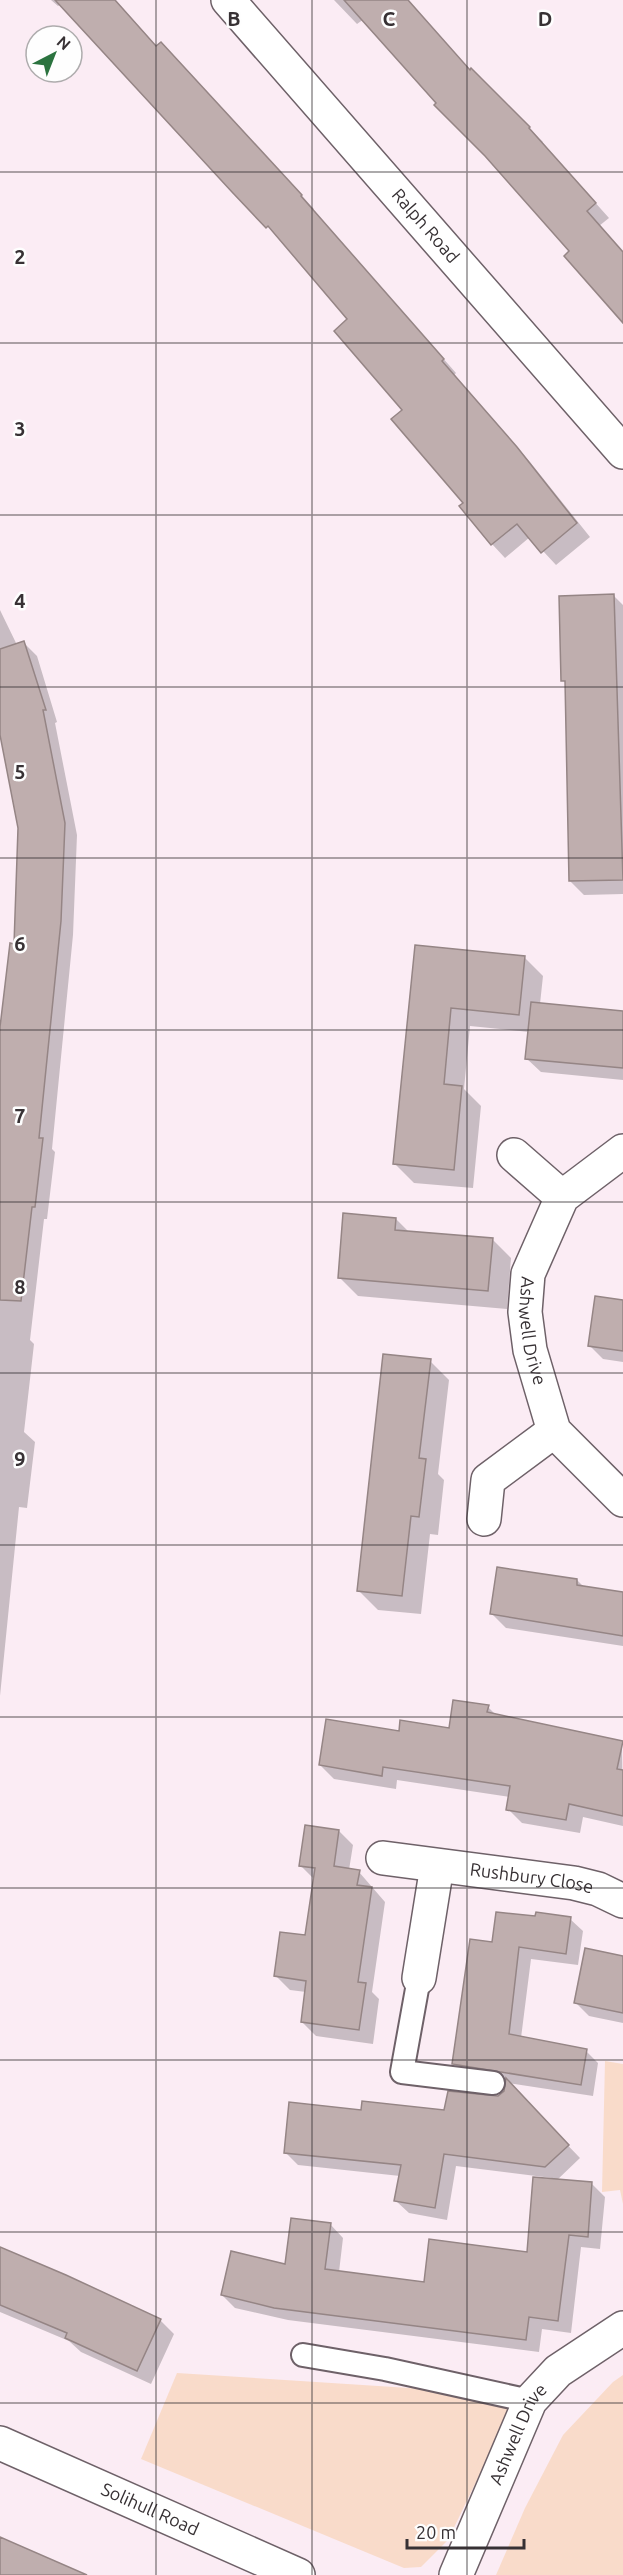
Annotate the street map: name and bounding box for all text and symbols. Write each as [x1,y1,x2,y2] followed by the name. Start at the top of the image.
[227,7,241,30] text: B
[383,7,396,30] text: C
[538,7,552,30] text: D
[24,24,84,84] north arrow
[54,32,74,54] text: N
[388,184,464,266] street label: Ralph Road
[14,245,26,268] text: 2
[14,417,26,440] text: 3
[14,589,26,612] text: 4
[14,760,26,783] text: 5
[14,932,26,955] text: 6
[14,1104,26,1127] text: 7
[14,1275,26,1298] text: 8
[515,1276,551,1387] street label: Ashwell Drive
[14,1447,26,1470] text: 9
[469,1858,596,1896] street label: Rushbury Close
[485,2379,550,2487] street label: Ashwell Drive
[98,2478,202,2539] street label: Solihull Road
[407,2512,524,2550] scale bar
[416,2522,456,2542] text: 20 m

